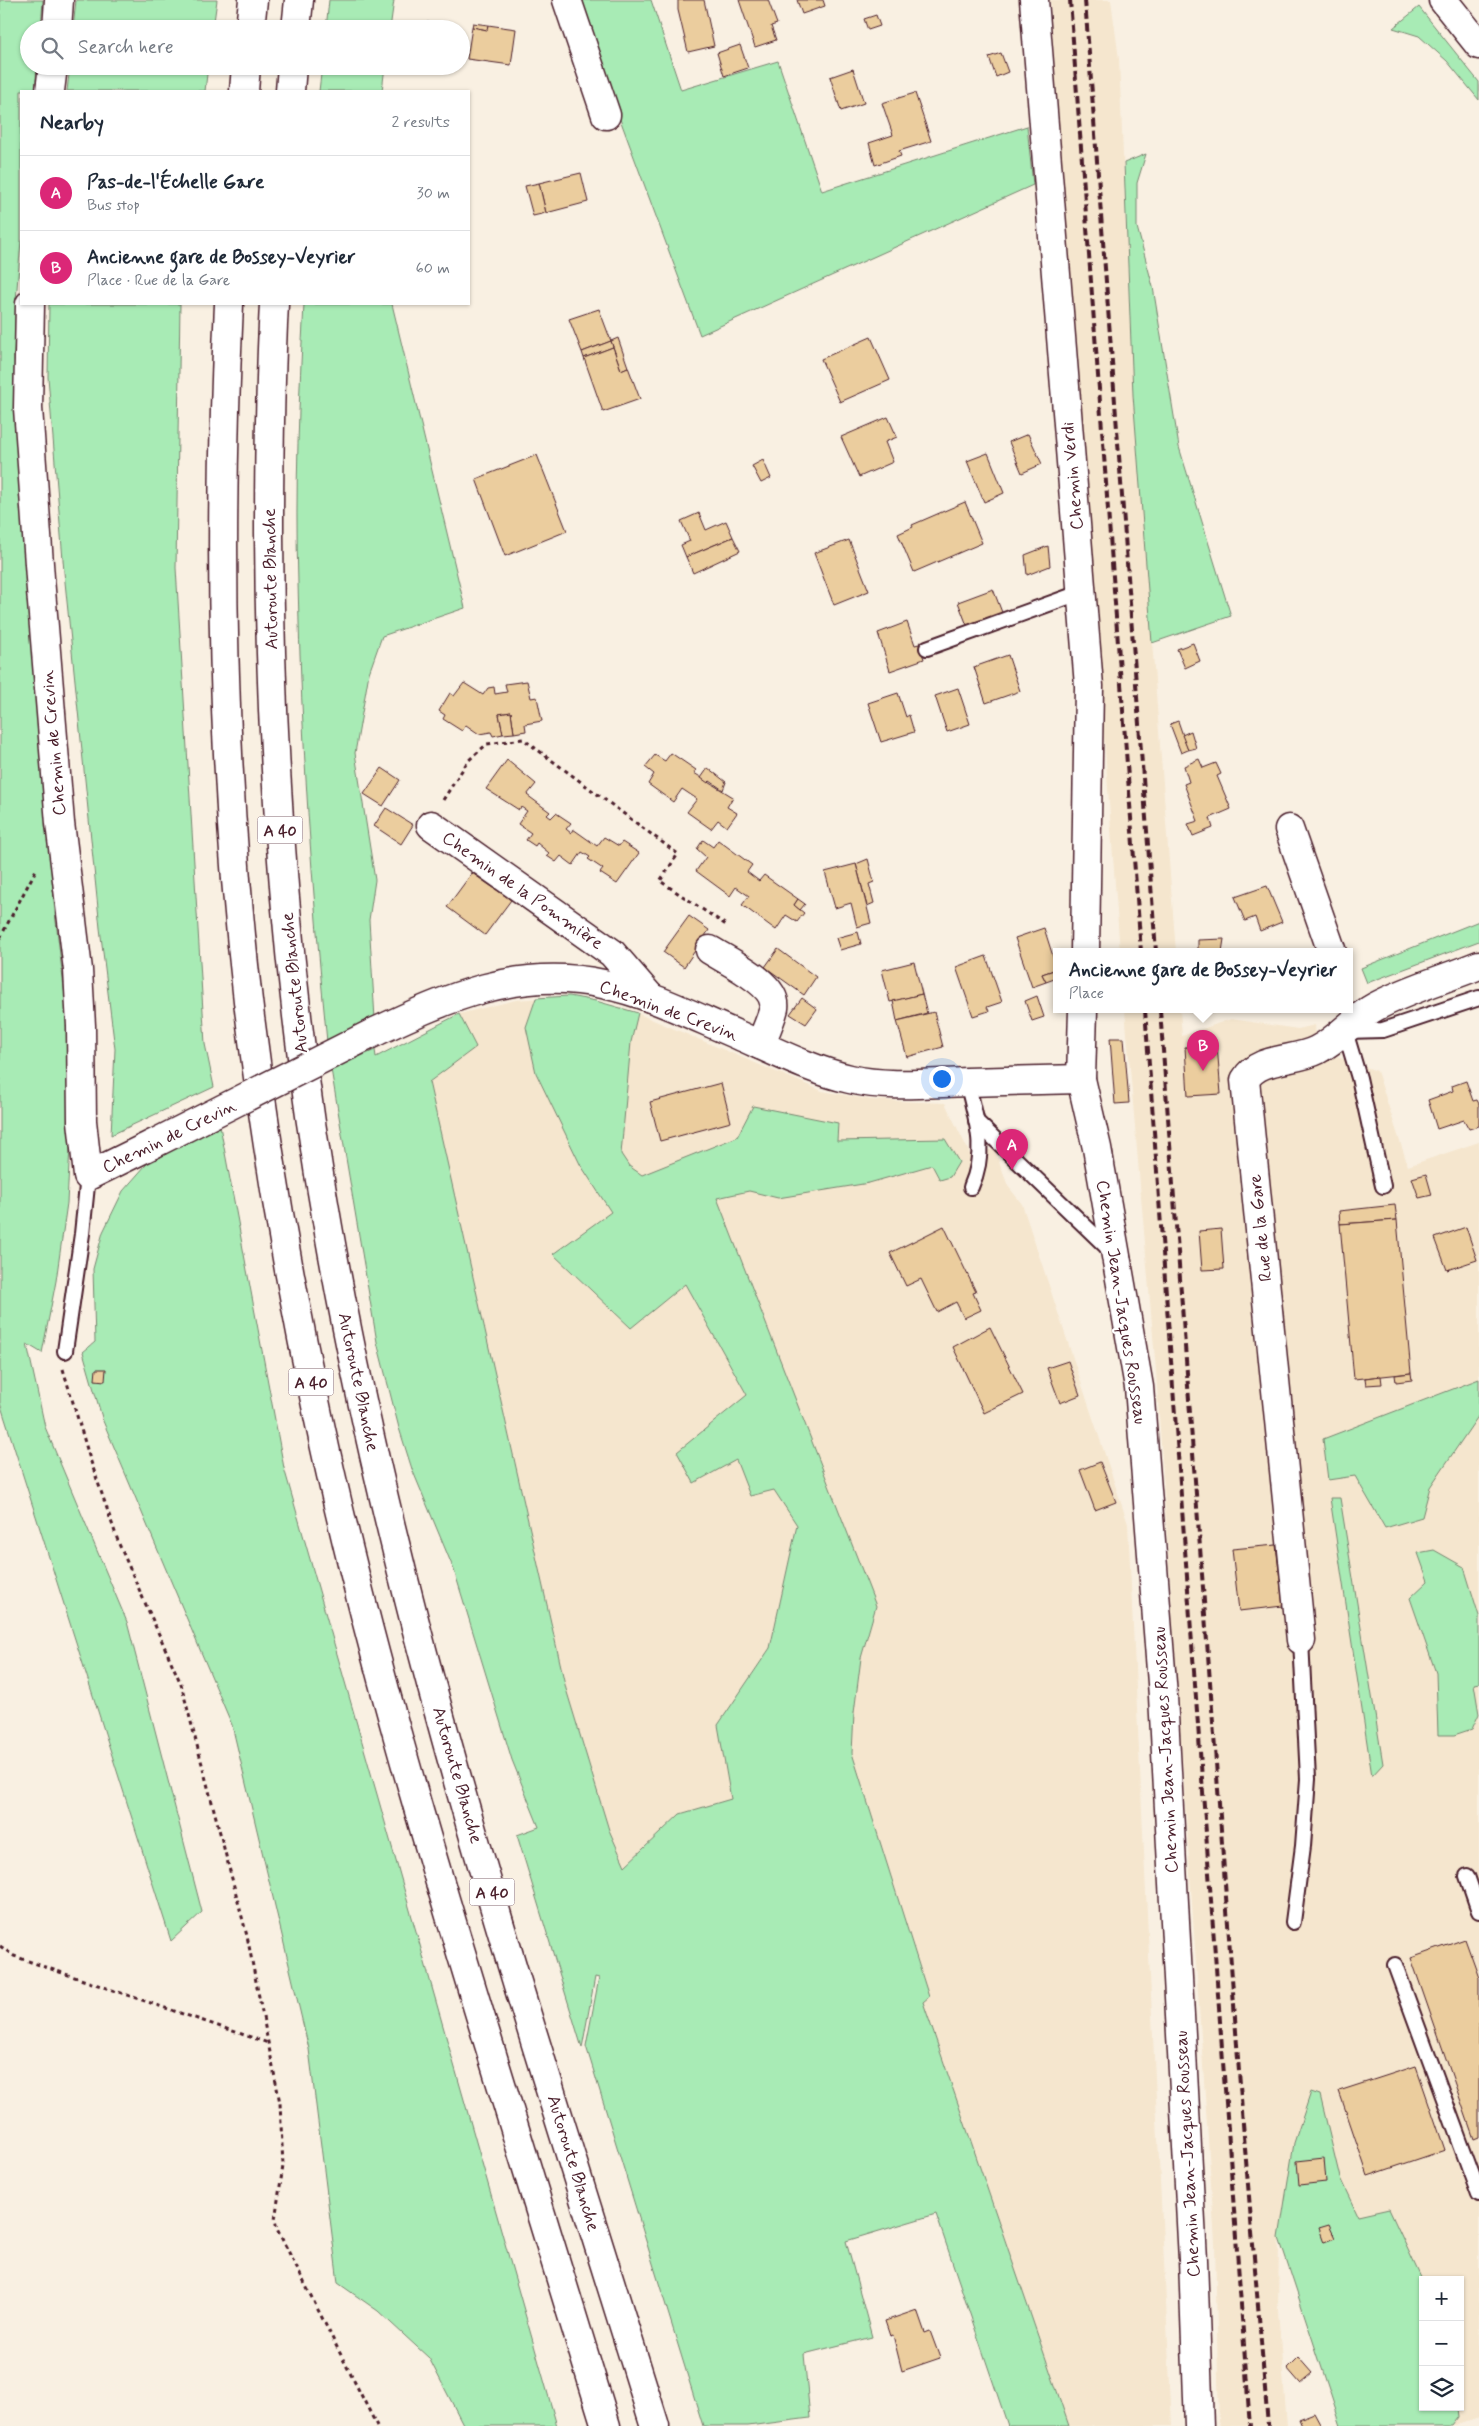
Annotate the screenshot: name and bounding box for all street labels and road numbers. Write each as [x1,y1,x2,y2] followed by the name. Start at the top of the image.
[1056,421,1090,531] street label: Chemin Verdi
[258,508,284,650] street label: Autoroute Blanche
[36,669,72,817] street label: Chemin de Crevin
[258,816,302,844] road number: A 40
[437,826,608,956] street label: Chemin de la Pommière
[276,911,314,1054] street label: Autoroute Blanche
[596,975,741,1047] street label: Chemin de Crevin
[99,1094,240,1180] street label: Chemin de Crevin
[1243,1173,1279,1283] street label: Rue de la Gare
[1090,1178,1152,1426] street label: Chemin Jean-Jacques Rousseau
[332,1311,384,1454] street label: Autoroute Blanche
[288,1368,334,1395] road number: A 40
[1148,1626,1184,1874] street label: Chemin Jean-Jacques Rousseau
[426,1704,488,1847] street label: Autoroute Blanche
[470,1878,514,1905] road number: A 40
[1170,2030,1206,2278] street label: Chemin Jean-Jacques Rousseau
[541,2092,605,2235] street label: Autoroute Blanche

